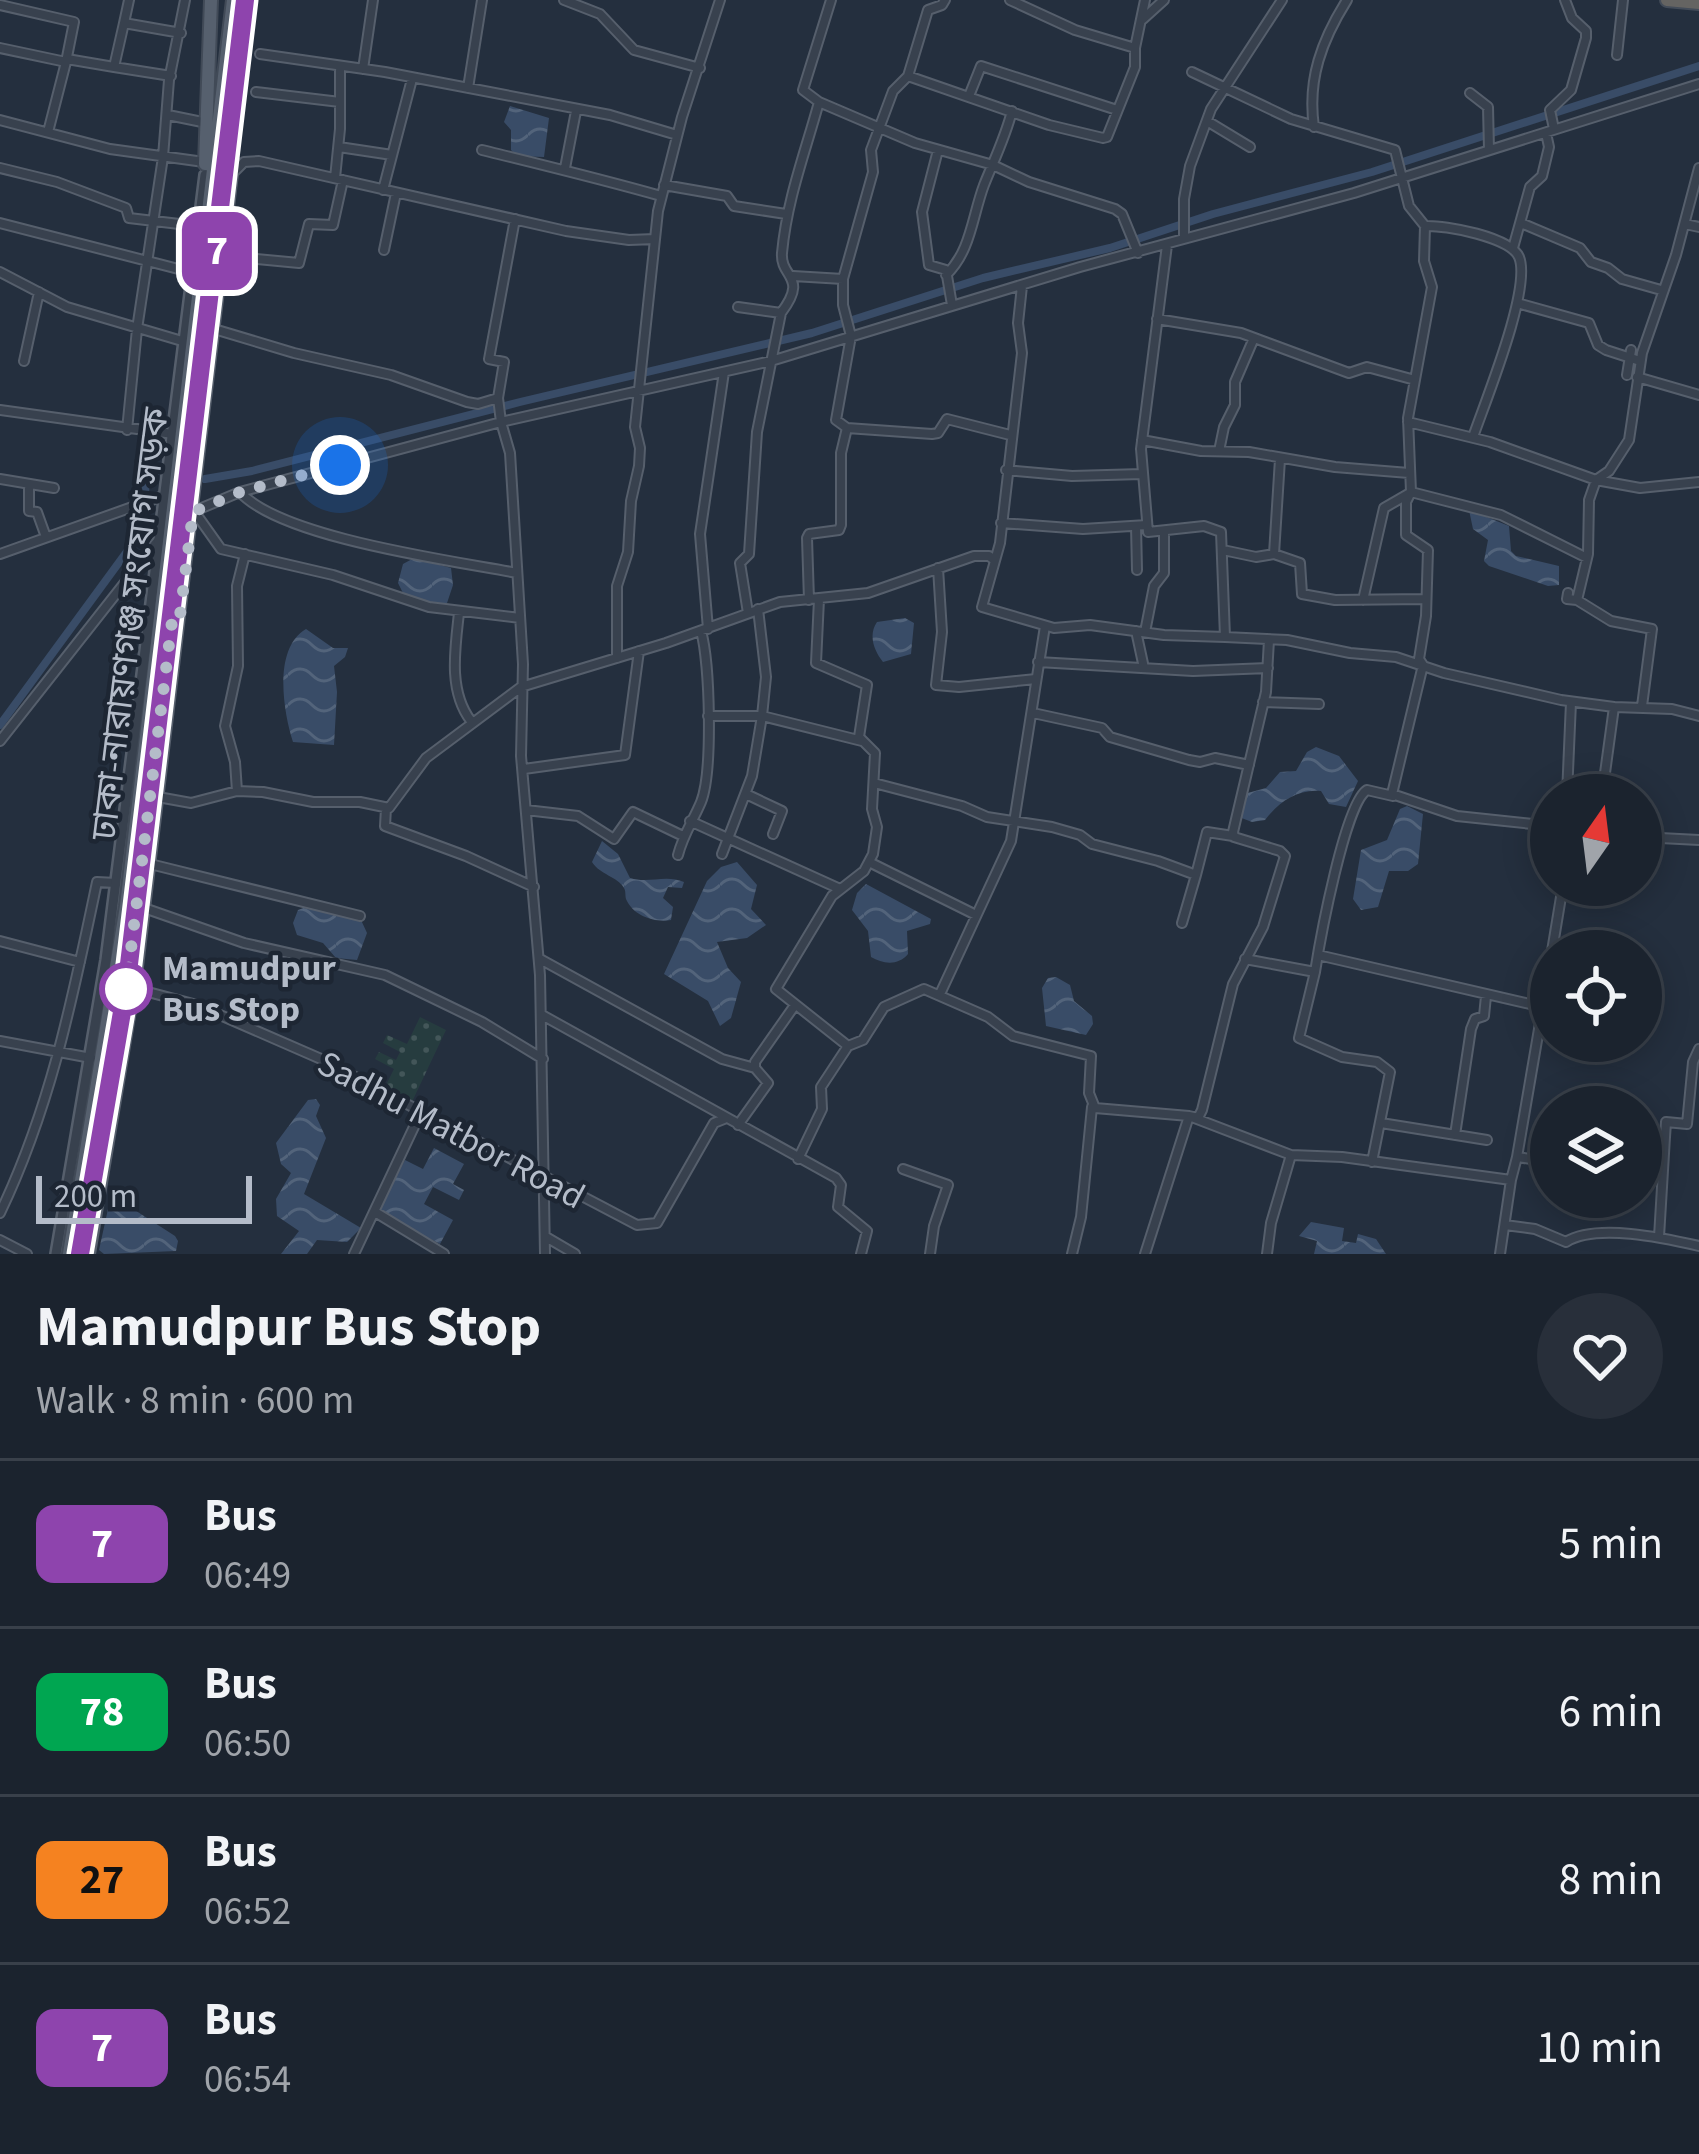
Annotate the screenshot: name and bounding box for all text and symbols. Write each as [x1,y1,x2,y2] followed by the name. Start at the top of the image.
[178,212,256,290] line badge: 7
[206,221,228,281] text: 7
[78,404,182,844] street label: ঢাকা-নারায়ণগঞ্জ সংযোগ সড়ক
[310,435,370,495] your location
[1530,774,1662,906] north arrow
[1530,774,1662,1218] map controls
[1530,930,1662,1062] button: locate
[162,943,336,1035] place label: Mamudpur Bus Stop
[101,964,151,1014] marker: Mamudpur Bus Stop
[308,1038,594,1222] street label: Sadhu Matbor Road
[1530,1086,1662,1218] button: layers
[36,1170,252,1223] scale bar
[54,1173,137,1220] text: 200 m
[36,1287,541,1368] text: Mamudpur Bus Stop
[1537,1293,1663,1419] button: heart
[36,1373,354,1429] text: Walk · 8 min · 600 m
[204,1484,277,1548] text: Bus
[1559,1512,1663,1576] text: 5 min
[91,1514,113,1574] text: 7
[204,1548,291,1604] text: 06:49
[204,1652,277,1716] text: Bus
[1559,1680,1663,1744] text: 6 min
[80,1682,124,1742] text: 78
[204,1716,291,1772] text: 06:50
[204,1820,277,1884] text: Bus
[1559,1848,1663,1912] text: 8 min
[80,1850,124,1910] text: 27
[204,1884,291,1940] text: 06:52
[204,1988,277,2052] text: Bus
[1536,2016,1663,2080] text: 10 min
[91,2018,113,2078] text: 7
[204,2052,291,2108] text: 06:54

